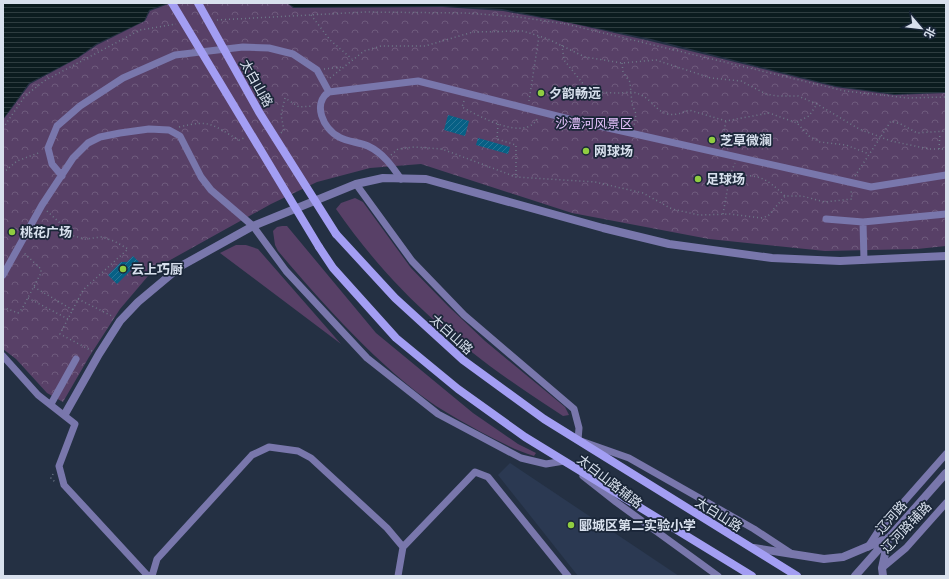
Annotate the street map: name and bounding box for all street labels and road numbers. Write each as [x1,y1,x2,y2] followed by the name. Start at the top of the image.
[237,57,276,110] street label: 太白山路
[427,311,476,357] street label: 太白山路
[574,451,645,511] street label: 太白山路辅路
[693,494,745,535] street label: 太白山路
[873,498,910,537] street label: 辽河路
[878,499,934,556] street label: 辽河路辅路

